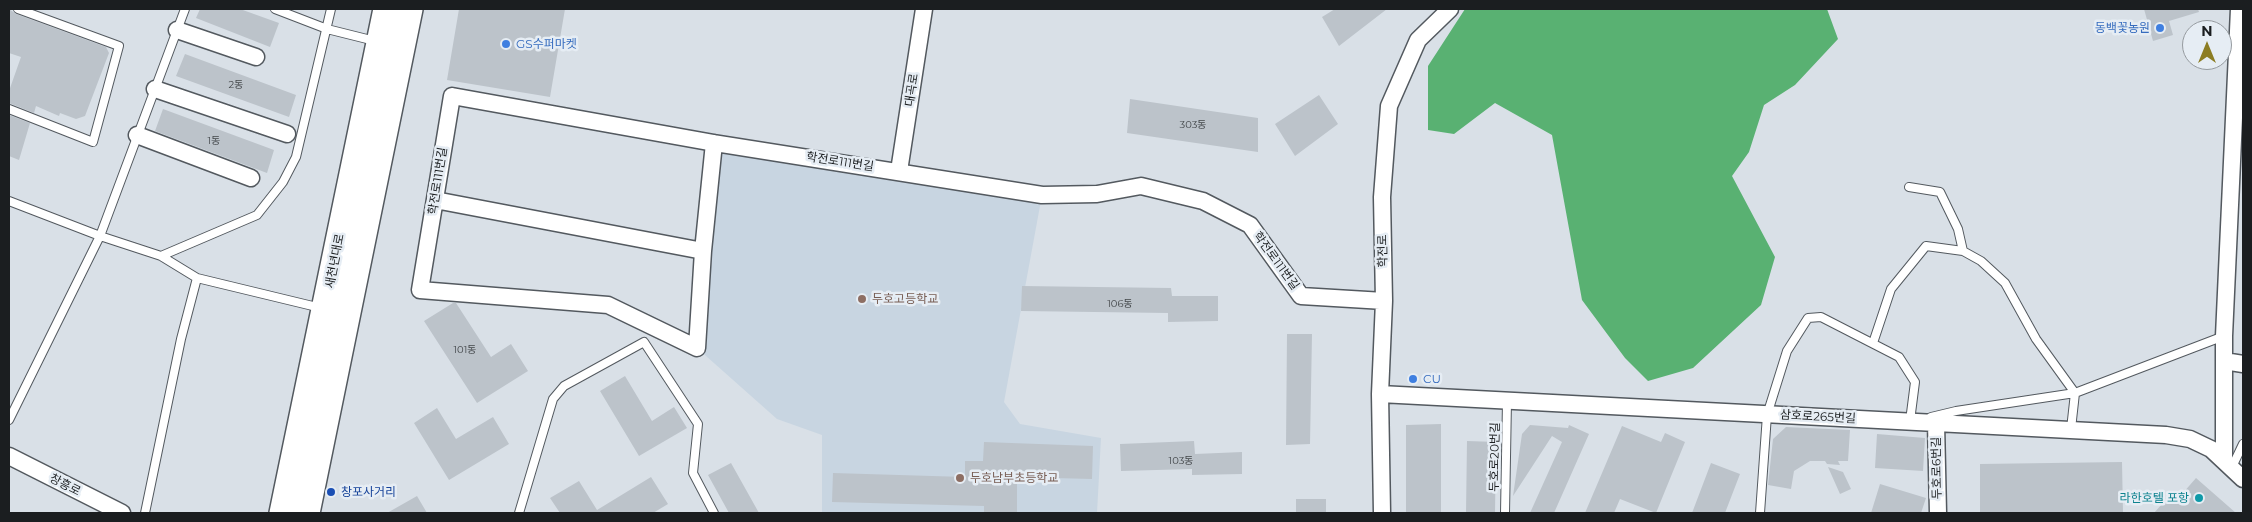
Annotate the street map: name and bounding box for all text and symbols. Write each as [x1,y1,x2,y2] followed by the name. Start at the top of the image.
[2182,20,2232,70] north arrow
[2095,21,2150,35] place label: 동백꽃농원
[2154,22,2166,34] marker: 동백꽃농원
[2201,22,2213,40] text: N
[516,37,577,51] place label: GS수퍼마켓
[500,38,512,50] marker: GS수퍼마켓
[902,73,922,107] street label: 대곡로
[229,79,243,91] house number: 2동
[1180,119,1206,131] house number: 303동
[208,135,220,147] house number: 1동
[426,146,450,216] street label: 학전로111번길
[805,150,875,174] street label: 학전로111번길
[1250,229,1302,293] street label: 학전로111번길
[323,233,347,289] street label: 새천년대로
[1376,234,1390,268] street label: 학전로
[872,292,938,306] place label: 두호고등학교
[856,293,868,305] marker: 두호고등학교
[1107,298,1133,310] house number: 106동
[453,344,477,356] house number: 101동
[1423,372,1441,386] place label: CU
[1407,373,1419,385] marker: CU
[1780,408,1856,426] street label: 삼호로265번길
[1487,422,1503,492] street label: 두호로20번길
[1929,437,1945,499] street label: 두호로6번길
[1169,455,1193,467] house number: 103동
[47,471,83,499] street label: 창흥로
[970,471,1058,485] place label: 두호남부초등학교
[954,472,966,484] marker: 두호남부초등학교
[341,485,396,499] place label: 창포사거리
[325,486,337,498] marker: 창포사거리
[2120,491,2189,505] place label: 라한호텔 포항
[2193,492,2205,504] marker: 라한호텔 포항

